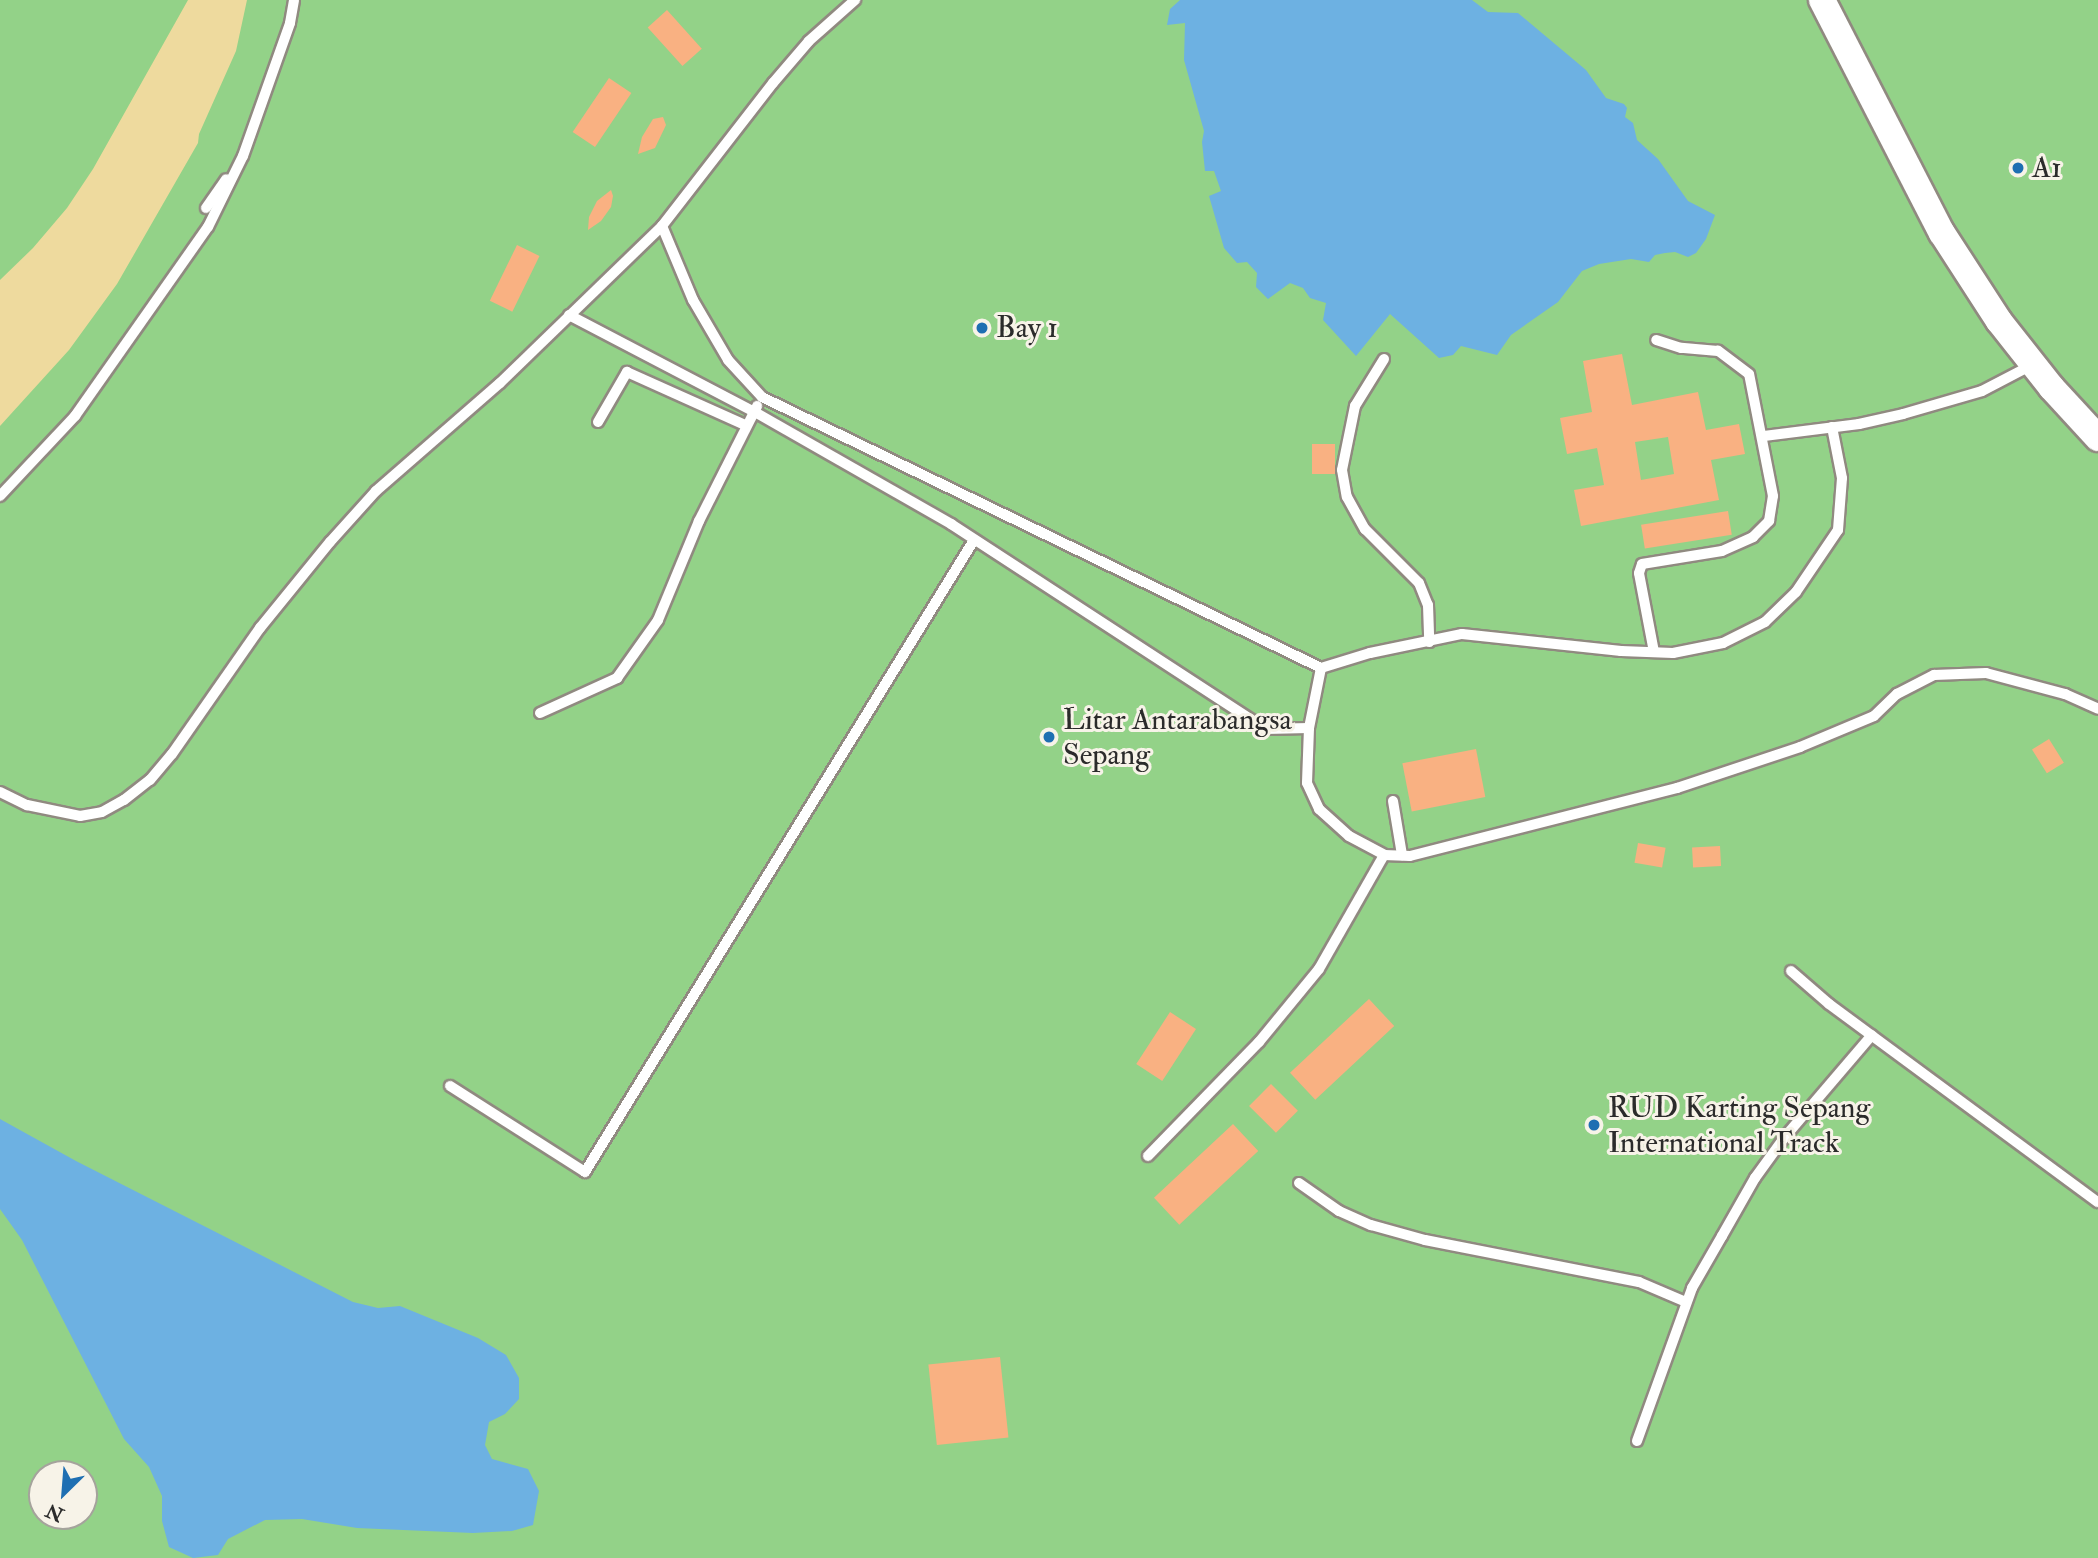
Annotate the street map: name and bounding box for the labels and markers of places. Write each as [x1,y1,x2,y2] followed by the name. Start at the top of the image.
[2032,150,2062,186] place label: A1
[2010,160,2026,176] marker: A1
[996,310,1058,346] place label: Bay 1
[974,320,990,336] marker: Bay 1
[1063,702,1292,772] place label: Litar Antarabangsa Sepang
[1041,729,1057,745] marker: Litar Antarabangsa Sepang
[1608,1090,1870,1160] place label: RUD Karting Sepang International Track
[1586,1117,1602,1133] marker: RUD Karting Sepang International Track

